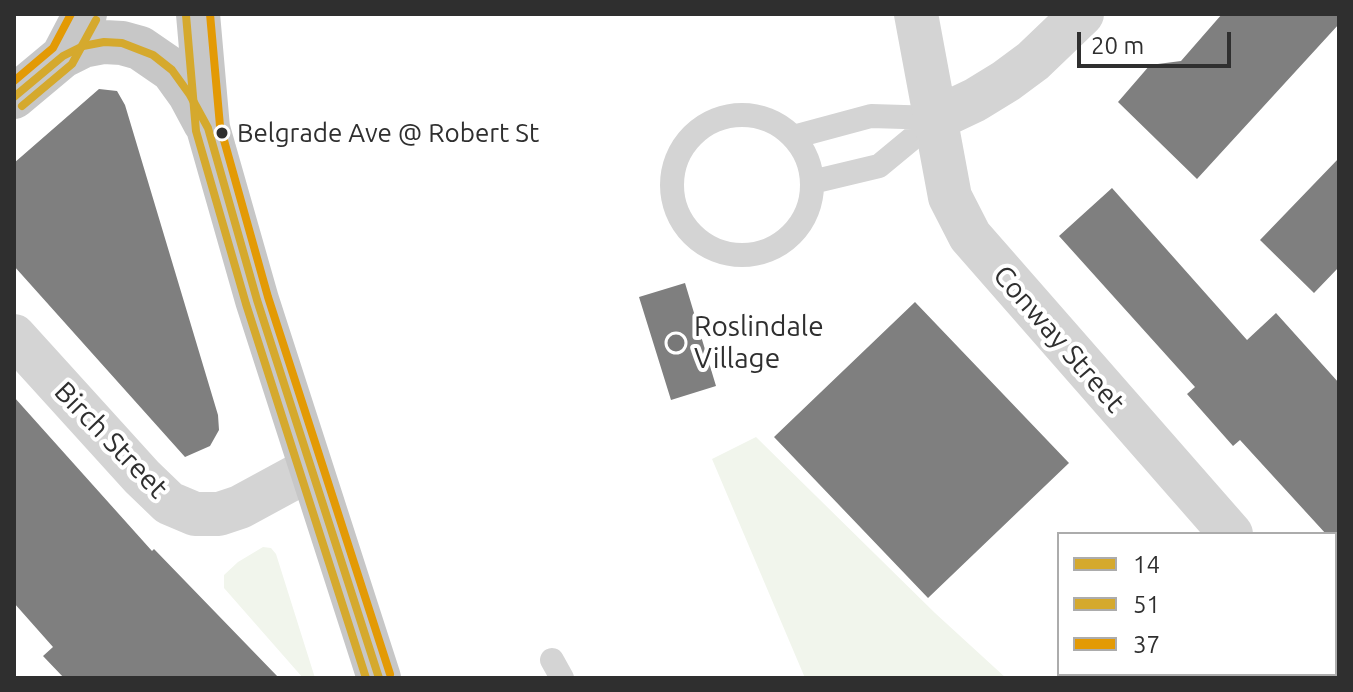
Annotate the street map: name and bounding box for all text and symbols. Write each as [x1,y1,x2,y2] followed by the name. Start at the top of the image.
[1081,16,1235,66] scale bar
[1091,32,1144,59] text: 20 m
[237,117,539,149] place label: Belgrade Ave @ Robert St
[214,125,230,141] marker: Belgrade Ave @ Robert St
[986,259,1132,419] street label: Conway Street
[694,310,824,376] place label: Roslindale Village
[665,332,687,354] marker: Roslindale Village
[47,375,175,505] street label: Birch Street
[1057,532,1337,676] legend
[1133,551,1160,578] text: 14
[1133,591,1160,618] text: 51
[1133,631,1160,658] text: 37

